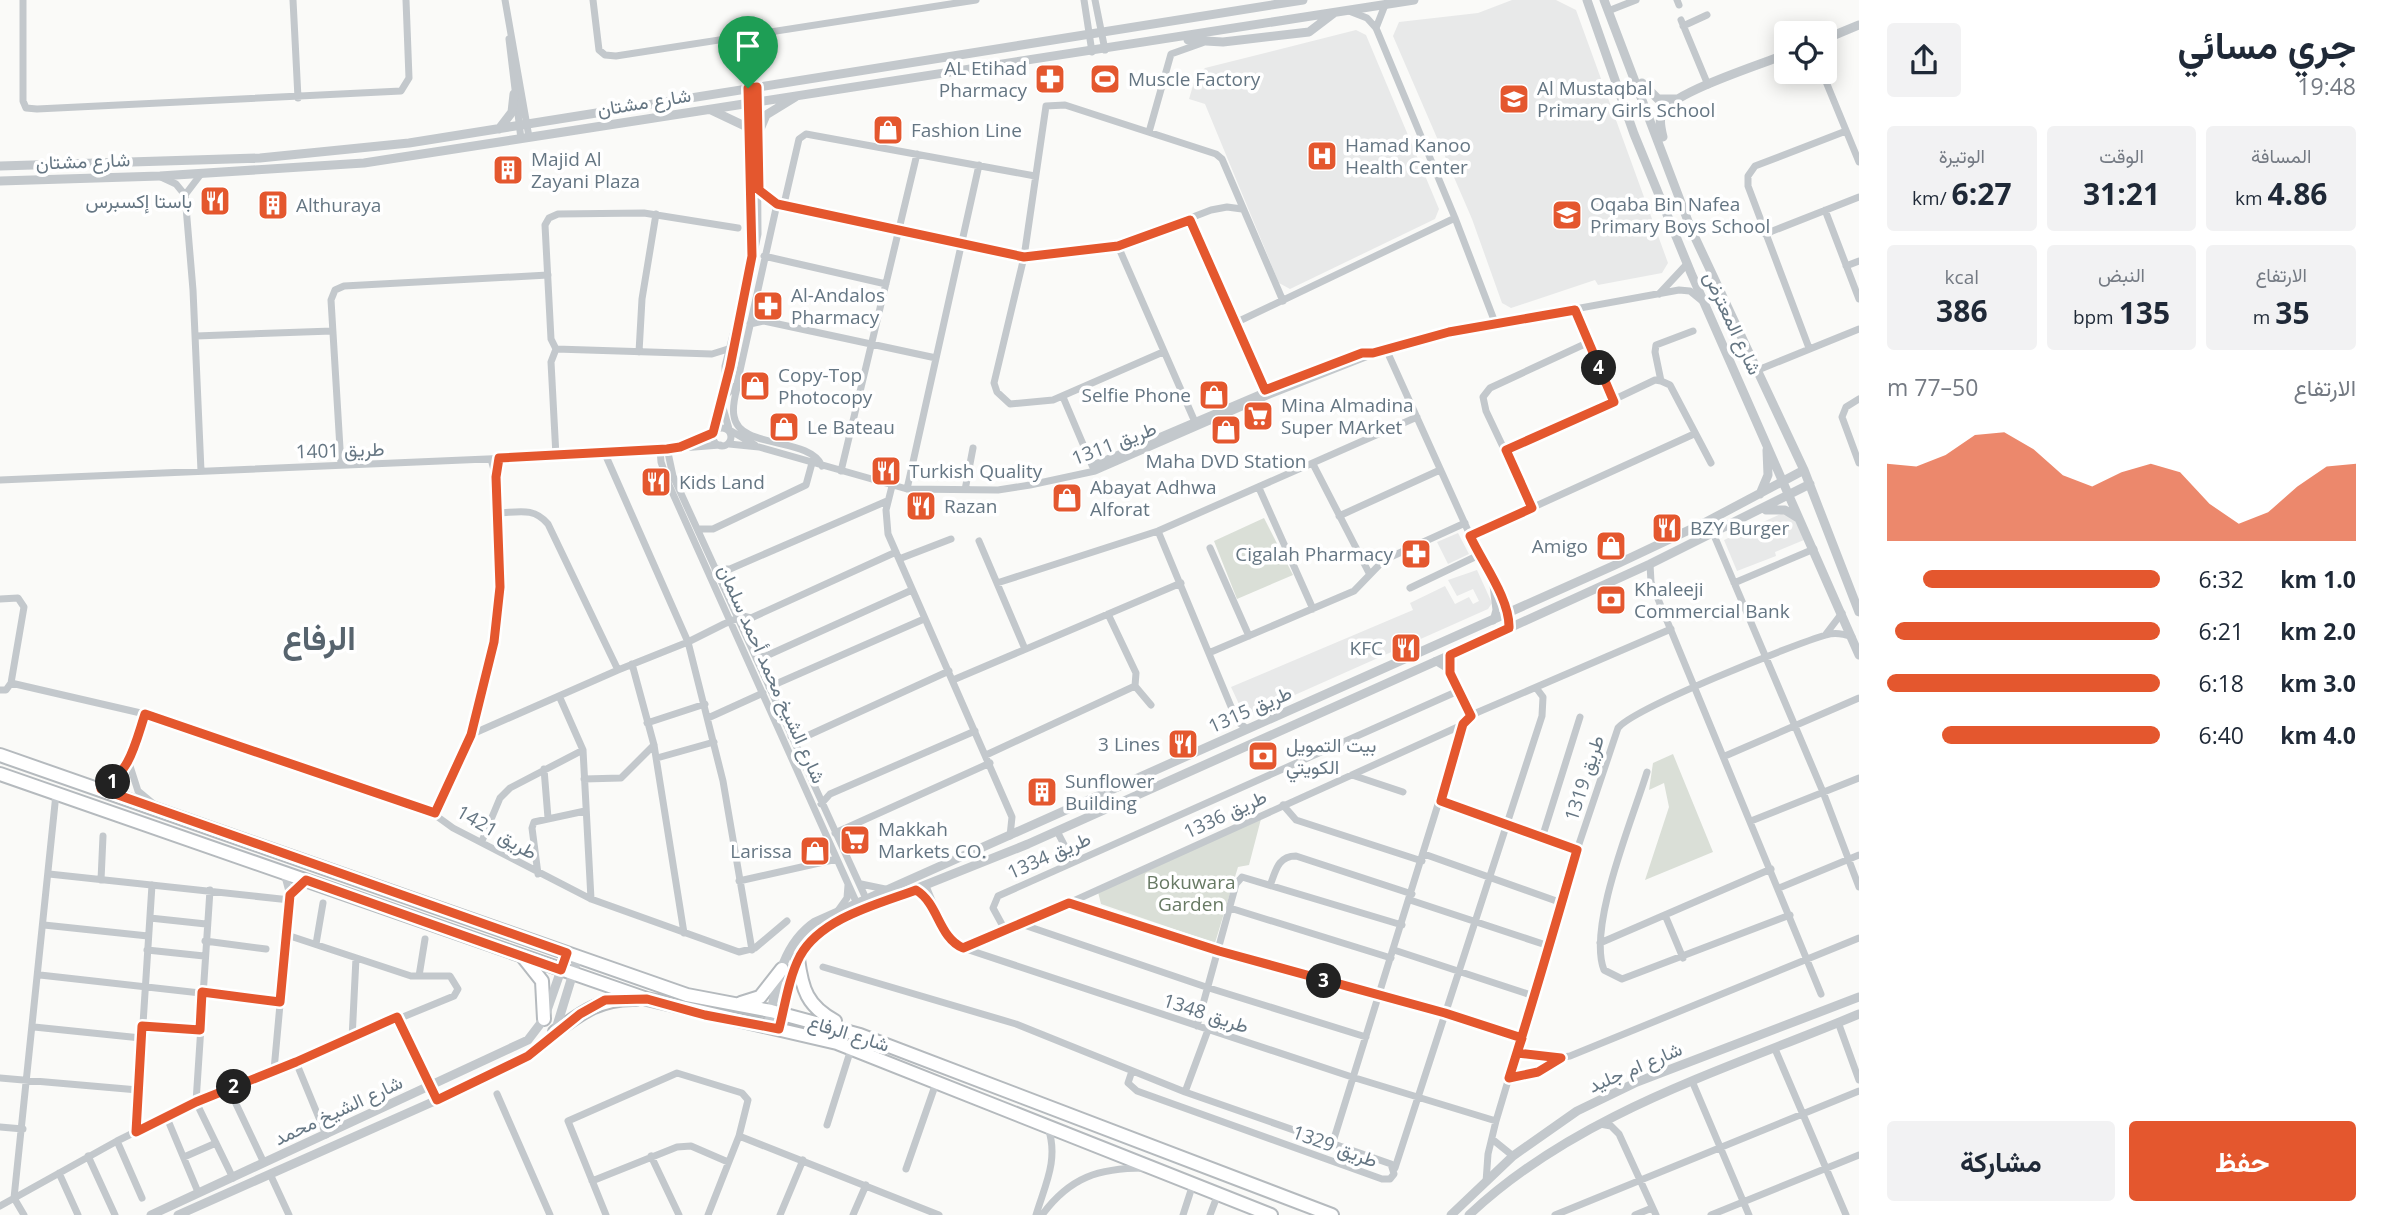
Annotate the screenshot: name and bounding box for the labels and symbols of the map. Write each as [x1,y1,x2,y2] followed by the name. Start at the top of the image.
[718,16,778,88] pin
[939,55,1027,103] place label: AL Etihad Pharmacy
[1033,62,1067,96] pharmacy icon: AL Etihad Pharmacy
[1088,62,1122,96] sports icon: Muscle Factory
[1128,66,1261,92] place label: Muscle Factory
[1537,75,1715,123] place label: Al Mustaqbal Primary Girls School
[595,82,693,122] street label: شارع مشتان
[1497,82,1531,116] school or university icon: Al Mustaqbal Primary Girls School
[871,113,905,147] shop icon: Fashion Line
[911,117,1022,143] place label: Fashion Line
[1345,132,1471,180] place label: Hamad Kanoo Health Center
[1305,139,1339,173] hospital icon: Hamad Kanoo Health Center
[35,146,131,176] street label: شارع مشتان
[531,146,640,194] place label: Majid Al Zayani Plaza
[491,153,525,187] building icon: Majid Al Zayani Plaza
[198,184,232,218] restaurant icon: باستا إكسبرس
[85,188,192,214] place label: باستا إكسبرس
[256,188,290,222] building icon: Althuraya
[1590,191,1770,239] place label: Oqaba Bin Nafea Primary Boys School
[296,192,381,218] place label: Althuraya
[1550,198,1584,232] school or university icon: Oqaba Bin Nafea Primary Boys School
[1698,267,1768,379] street label: شارع المعترض
[791,282,885,330] place label: Al-Andalos Pharmacy
[751,289,785,323] pharmacy icon: Al-Andalos Pharmacy
[1582,350,1616,386] pin: 4
[778,362,873,410] place label: Copy-Top Photocopy
[738,369,772,403] shop icon: Copy-Top Photocopy
[1197,378,1231,412] shop icon: Selfie Phone
[1081,382,1191,408] place label: Selfie Phone
[1281,392,1414,440] place label: Mina Almadina Super MArket
[1241,399,1275,433] supermarket icon: Mina Almadina Super MArket
[767,410,801,444] shop icon: Le Bateau
[1209,413,1243,447] shop icon: Maha DVD Station
[807,414,895,440] place label: Le Bateau
[1068,415,1160,471] street label: طريق 1311
[295,435,385,465] street label: طريق 1401
[1145,448,1307,474] place label: Maha DVD Station
[869,454,903,488] restaurant icon: Turkish Quality
[909,458,1043,484] place label: Turkish Quality
[639,465,673,499] restaurant icon: Kids Land
[679,469,765,495] place label: Kids Land
[1090,474,1217,522] place label: Abayat Adhwa Alforat
[1050,481,1084,515] shop icon: Abayat Adhwa Alforat
[904,489,938,523] restaurant icon: Razan
[944,493,997,519] place label: Razan
[1650,511,1684,545] restaurant icon: BZY Burger
[1690,515,1789,541] place label: BZY Burger
[1594,529,1628,563] shop icon: Amigo
[1532,533,1588,559] place label: Amigo
[1399,537,1433,571] pharmacy icon: Cigalah Pharmacy
[1235,541,1393,567] place label: Cigalah Pharmacy
[711,561,832,788] street label: شارع الشيخ محمد أحمد سلمان
[1634,576,1790,624] place label: Khaleeji Commercial Bank
[1594,583,1628,617] bank icon: Khaleeji Commercial Bank
[282,615,356,661] district label: الرفاع
[1389,631,1423,665] restaurant icon: KFC
[1350,635,1383,661] place label: KFC
[1204,679,1296,739] street label: طريق 1315
[1166,727,1200,761] restaurant icon: 3 Lines
[1098,731,1160,757] place label: 3 Lines
[1286,732,1376,783] place label: بيت التمويل الكويتي
[1558,732,1610,824] street label: طريق 1319
[1246,739,1280,773] bank icon: بيت التمويل الكويتي
[96,764,130,800] pin: 1
[1065,768,1155,816] place label: Sunflower Building
[1025,775,1059,809] building icon: Sunflower Building
[1179,783,1271,845] street label: طريق 1336
[452,799,542,865] street label: طريق 1421
[878,816,987,864] place label: Makkah Markets CO.
[838,823,872,857] supermarket icon: Makkah Markets CO.
[1003,825,1095,885] street label: طريق 1334
[798,834,832,868] shop icon: Larissa
[730,838,792,864] place label: Larissa
[1147,869,1235,917] park label: Bokuwara Garden
[1306,964,1342,998] pin: 3
[1160,987,1252,1039] street label: طريق 1348
[805,1008,893,1058] street label: شارع الرفاع
[1584,1036,1686,1098] street label: شارع ام جليد
[269,1069,407,1152] street label: شارع الشيخ محمد
[216,1070,252,1104] pin: 2
[1289,1119,1381,1173] street label: طريق 1329

